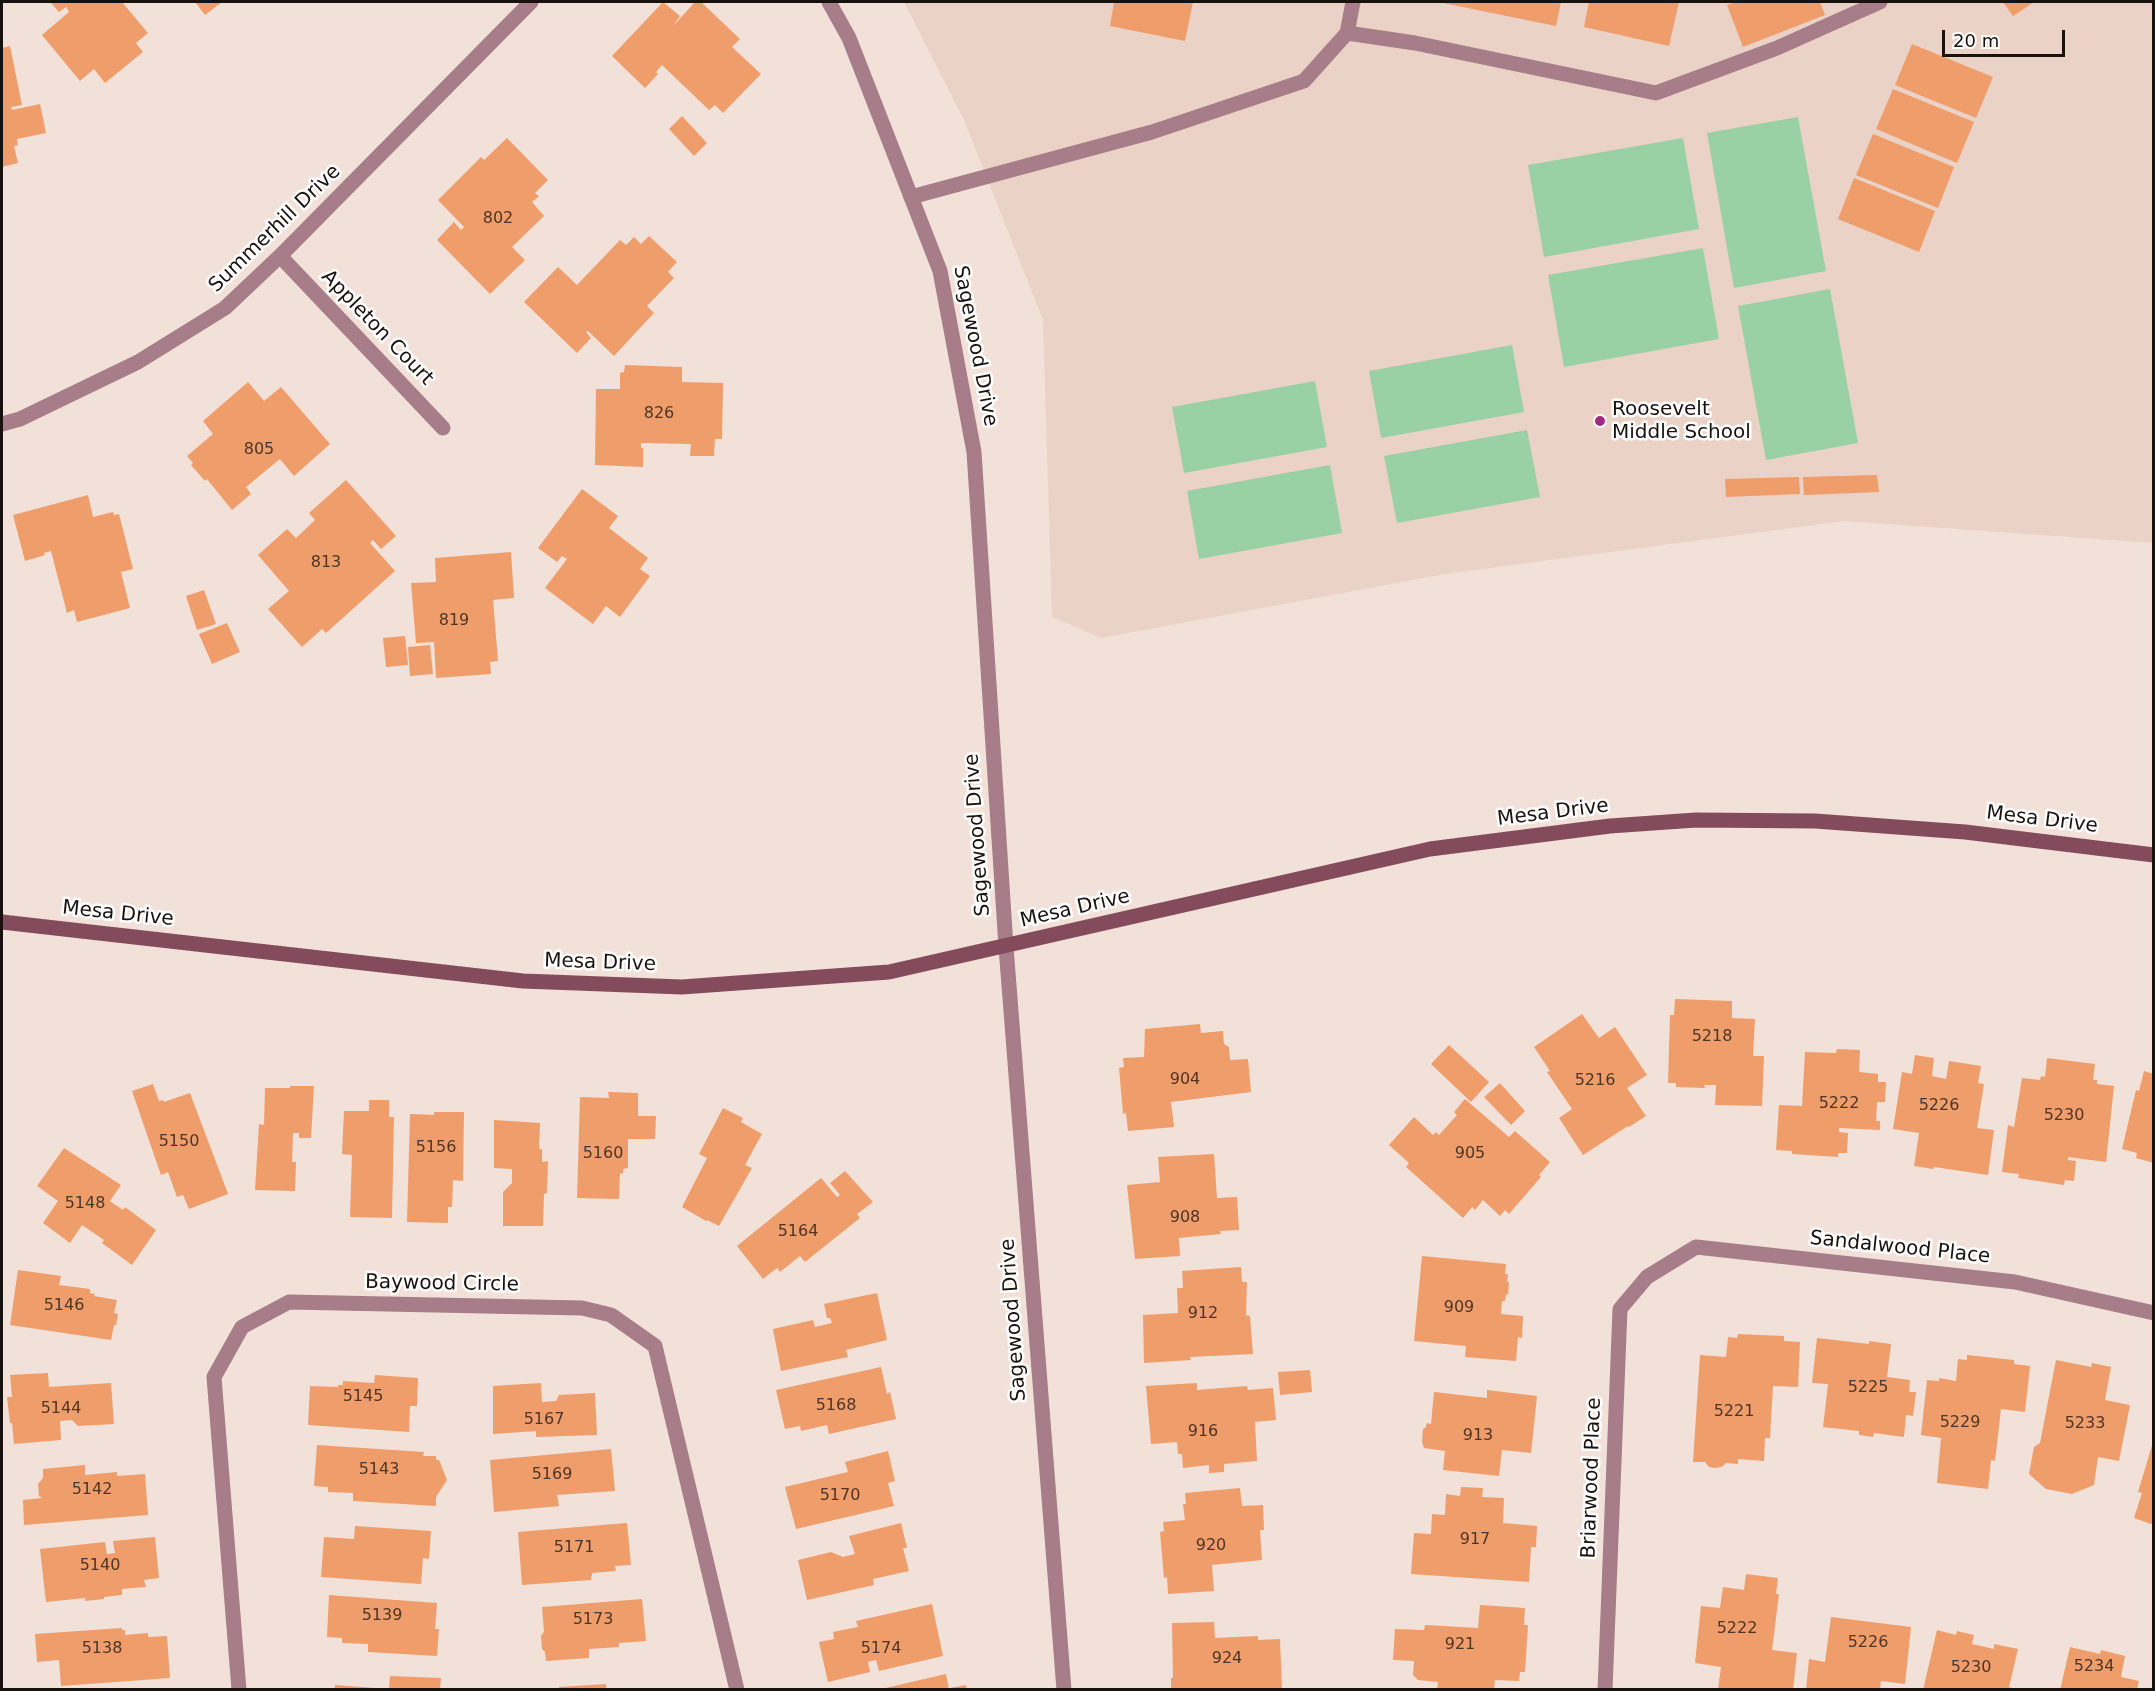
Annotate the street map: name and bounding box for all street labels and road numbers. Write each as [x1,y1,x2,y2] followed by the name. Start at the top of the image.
[204,160,346,298] street label: Summerhill Drive
[948,264,1002,428] street label: Sagewood Drive
[316,265,438,391] street label: Appleton Court
[960,753,996,917] street label: Sagewood Drive
[1496,794,1610,832] street label: Mesa Drive
[1985,801,2099,839] street label: Mesa Drive
[1018,885,1132,933] street label: Mesa Drive
[61,896,175,932] street label: Mesa Drive
[544,949,656,977] street label: Mesa Drive
[1809,1227,1991,1269] street label: Sandalwood Place
[996,1238,1032,1402] street label: Sagewood Drive
[365,1271,519,1297] street label: Baywood Circle
[1577,1397,1607,1559] street label: Briarwood Place

